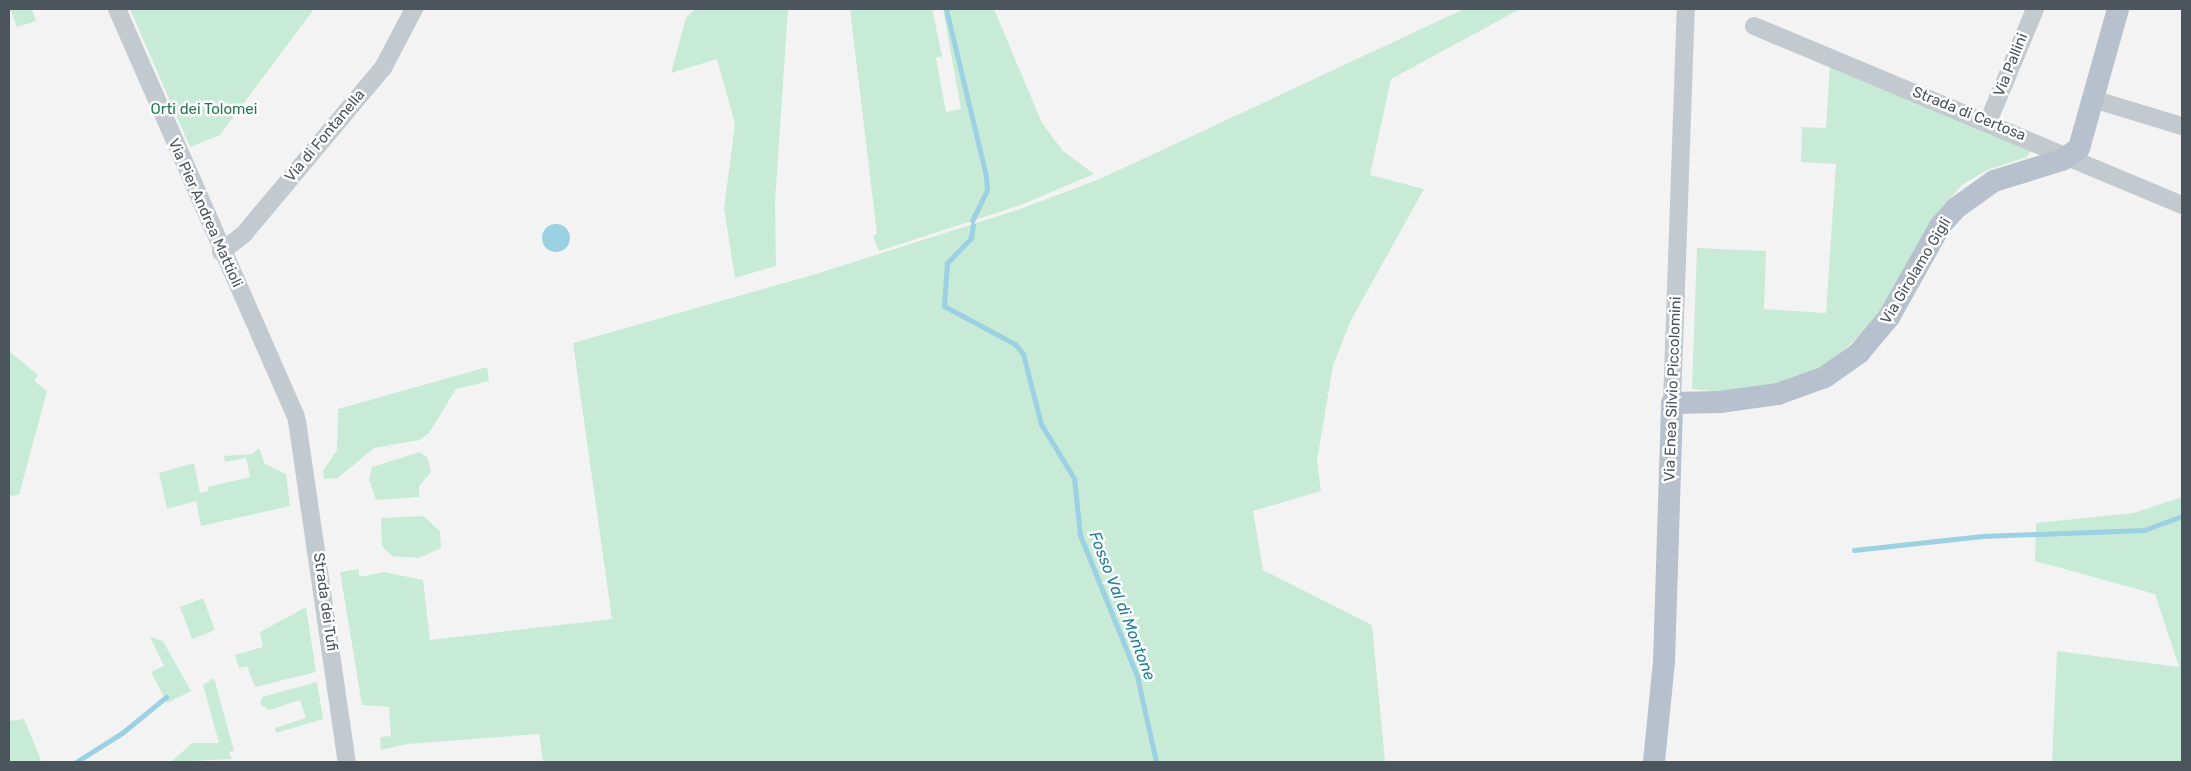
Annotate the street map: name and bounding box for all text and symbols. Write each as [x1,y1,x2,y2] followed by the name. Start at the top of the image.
[1990,31,2032,99] street label: Via Pallini
[1910,83,2028,145] street label: Strada di Certosa
[281,86,369,186] street label: Via di Fontanella
[150,101,258,119] park label: Orti dei Tolomei
[164,135,246,291] street label: Via Pier Andrea Mattioli
[1877,215,1955,327] street label: Via Girolamo Gigli
[1661,296,1685,482] street label: Via Enea Silvio Piccolomini
[1085,529,1159,683] water label: Fosso Val di Montone
[309,552,341,652] street label: Strada dei Tufi

